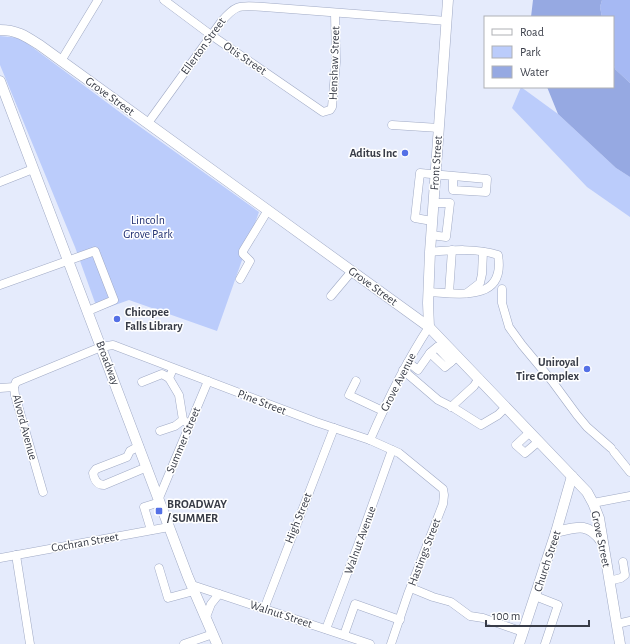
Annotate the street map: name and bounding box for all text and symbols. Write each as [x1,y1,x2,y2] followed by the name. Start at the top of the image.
[178,15,228,77] street label: Ellerton Street
[484,16,614,88] legend
[327,26,341,100] street label: Henshaw Street
[520,26,544,38] text: Road
[221,39,269,77] street label: Otis Street
[520,46,541,58] text: Park
[520,66,549,78] text: Water
[83,74,137,118] street label: Grove Street
[428,135,444,191] street label: Front Street
[349,147,397,159] place label: Aditus Inc
[400,148,410,158] marker: Aditus Inc
[123,214,173,240] park label: Lincoln Grove Park
[346,264,400,308] street label: Grove Street
[125,306,183,333] place label: Chicopee Falls Library
[112,314,122,324] marker: Chicopee Falls Library
[93,339,122,387] street label: Broadway
[378,351,418,413] street label: Grove Avenue
[516,356,579,382] place label: Uniroyal Tire Complex
[582,364,592,374] marker: Uniroyal Tire Complex
[236,387,288,417] street label: Pine Street
[10,393,40,461] street label: Alvord Avenue
[164,405,202,475] street label: Summer Street
[282,491,314,545] street label: High Street
[166,498,227,524] place label: BROADWAY / SUMMER
[342,504,378,576] street label: Walnut Avenue
[154,506,164,516] marker: BROADWAY / SUMMER
[589,510,613,568] street label: Grove Street
[406,516,442,587] street label: Hastings Street
[531,529,563,593] street label: Church Street
[50,530,120,554] street label: Cochran Street
[248,598,314,630] street label: Walnut Street
[486,602,589,628] scale bar
[492,610,520,622] text: 100 m

